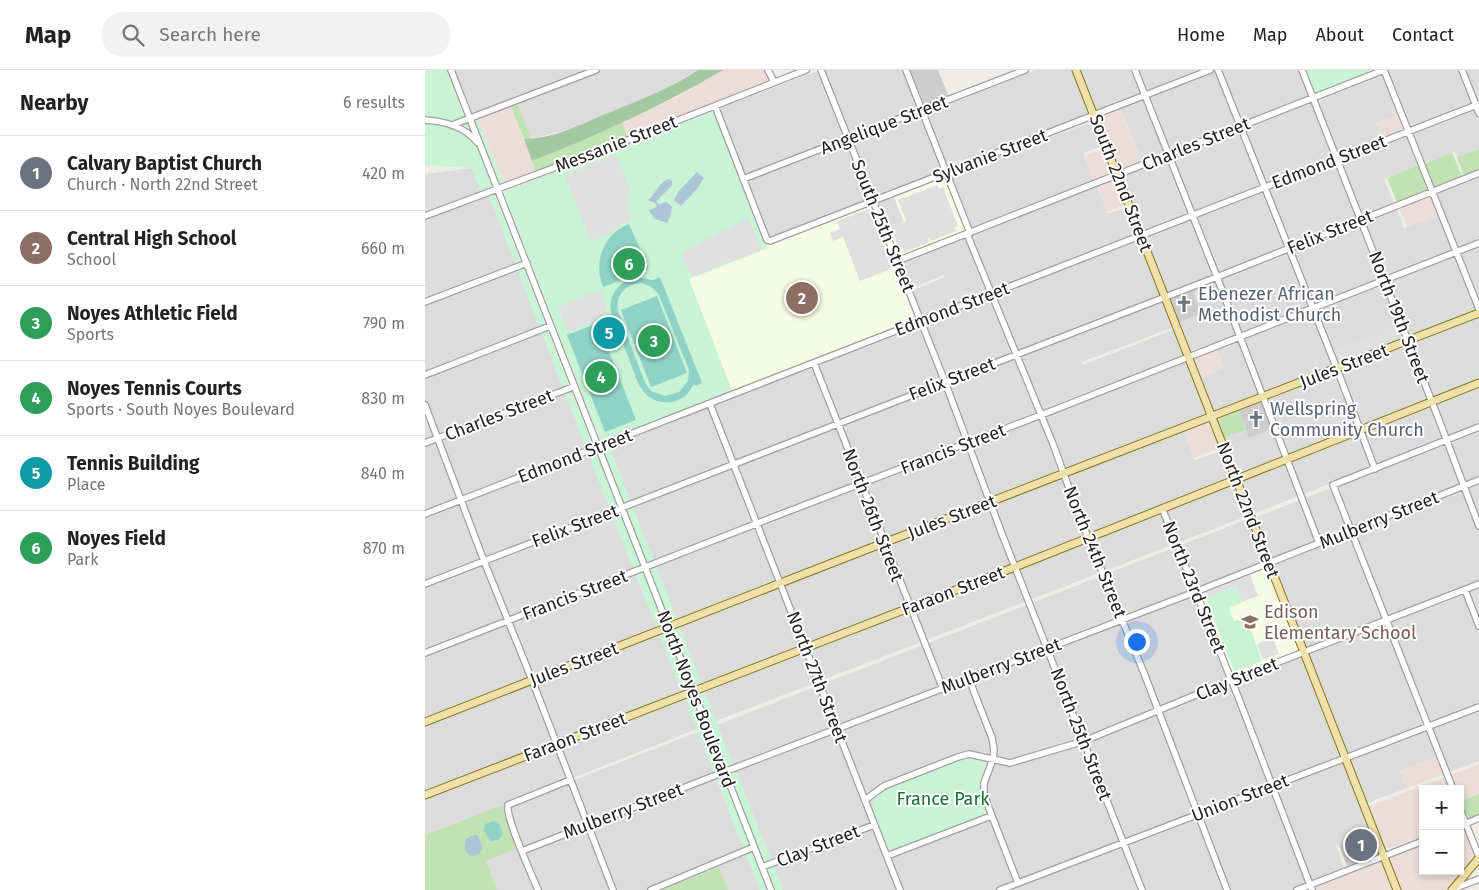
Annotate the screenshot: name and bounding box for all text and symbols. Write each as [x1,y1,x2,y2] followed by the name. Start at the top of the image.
[101,12,451,57] search box
[25,21,71,49] text: Map
[119,21,147,49] icon: search
[159,23,261,46] text: Search here
[1177,24,1225,46] text: Home
[1253,24,1287,46] text: Map
[1315,24,1364,46] text: About
[1392,24,1454,46] text: Contact
[20,90,88,116] text: Nearby
[817,90,951,159] street label: Angelique Street
[343,93,405,112] text: 6 results
[552,110,681,177] street label: Messanie Street
[1085,111,1157,255] street label: South 22nd Street
[1139,112,1254,176] street label: Charles Street
[930,124,1051,188] street label: Sylvanie Street
[1269,130,1390,194] street label: Edmond Street
[67,152,262,175] text: Calvary Baptist Church
[846,156,920,296] street label: South 25th Street
[32,164,40,183] text: 1
[362,164,405,183] text: 420 m
[67,175,258,194] text: Church · North 22nd Street
[1284,205,1377,259] street label: Felix Street
[67,227,236,250] text: Central High School
[32,239,40,258] text: 2
[361,239,405,258] text: 660 m
[613,245,645,283] pin: 6
[1364,248,1434,387] street label: North 19th Street
[67,250,116,269] text: School
[892,277,1013,341] street label: Edmond Street
[786,279,818,317] pin: 2
[1198,283,1341,326] place label: Ebenezer African Methodist Church
[1174,294,1194,314] church icon: Ebenezer African Methodist Church
[67,302,238,325] text: Noyes Athletic Field
[32,314,40,333] text: 3
[363,314,405,333] text: 790 m
[593,314,625,352] pin: 5
[638,322,670,360] pin: 3
[67,325,114,344] text: Sports
[1297,339,1392,393] street label: Jules Street
[906,352,999,406] street label: Felix Street
[585,358,617,396] pin: 4
[67,377,242,400] text: Noyes Tennis Courts
[442,384,557,446] street label: Charles Street
[31,389,41,408] text: 4
[361,389,405,408] text: 830 m
[1270,398,1424,441] place label: Wellspring Community Church
[67,400,295,419] text: Sports · South Noyes Boulevard
[1246,409,1266,429] church icon: Wellspring Community Church
[897,419,1009,479] street label: Francis Street
[515,424,636,488] street label: Edmond Street
[1212,439,1284,582] street label: North 22nd Street
[838,445,909,585] street label: North 26th Street
[67,452,199,475] text: Tennis Building
[32,464,40,483] text: 5
[361,464,405,483] text: 840 m
[67,475,106,494] text: Place
[1059,483,1132,622] street label: North 24th Street
[1316,486,1442,554] street label: Mulberry Street
[905,490,1000,544] street label: Jules Street
[529,499,622,553] street label: Felix Street
[1158,518,1231,657] street label: North 23rd Street
[67,527,166,550] text: Noyes Field
[31,539,41,558] text: 6
[363,539,405,558] text: 870 m
[67,550,99,569] text: Park
[898,561,1008,621] street label: Faraon Street
[519,565,631,625] street label: Francis Street
[1264,601,1416,644] place label: Edison Elementary School
[652,607,740,791] street label: North Noyes Boulevard
[782,608,852,746] street label: North 27th Street
[1240,612,1260,632] school or university icon: Edison Elementary School
[1124,629,1150,655] your location
[938,633,1065,699] street label: Mulberry Street
[527,637,622,691] street label: Jules Street
[1193,652,1282,706] street label: Clay Street
[1046,665,1117,804] street label: North 25th Street
[520,707,630,767] street label: Faraon Street
[1188,769,1292,827] street label: Union Street
[560,778,687,844] street label: Mulberry Street
[1419,785,1464,875] map controls
[1419,785,1464,830] button: +
[896,788,990,810] park label: France Park
[773,820,863,872] street label: Clay Street
[1345,826,1377,864] pin: 1
[1419,830,1464,875] button: −

